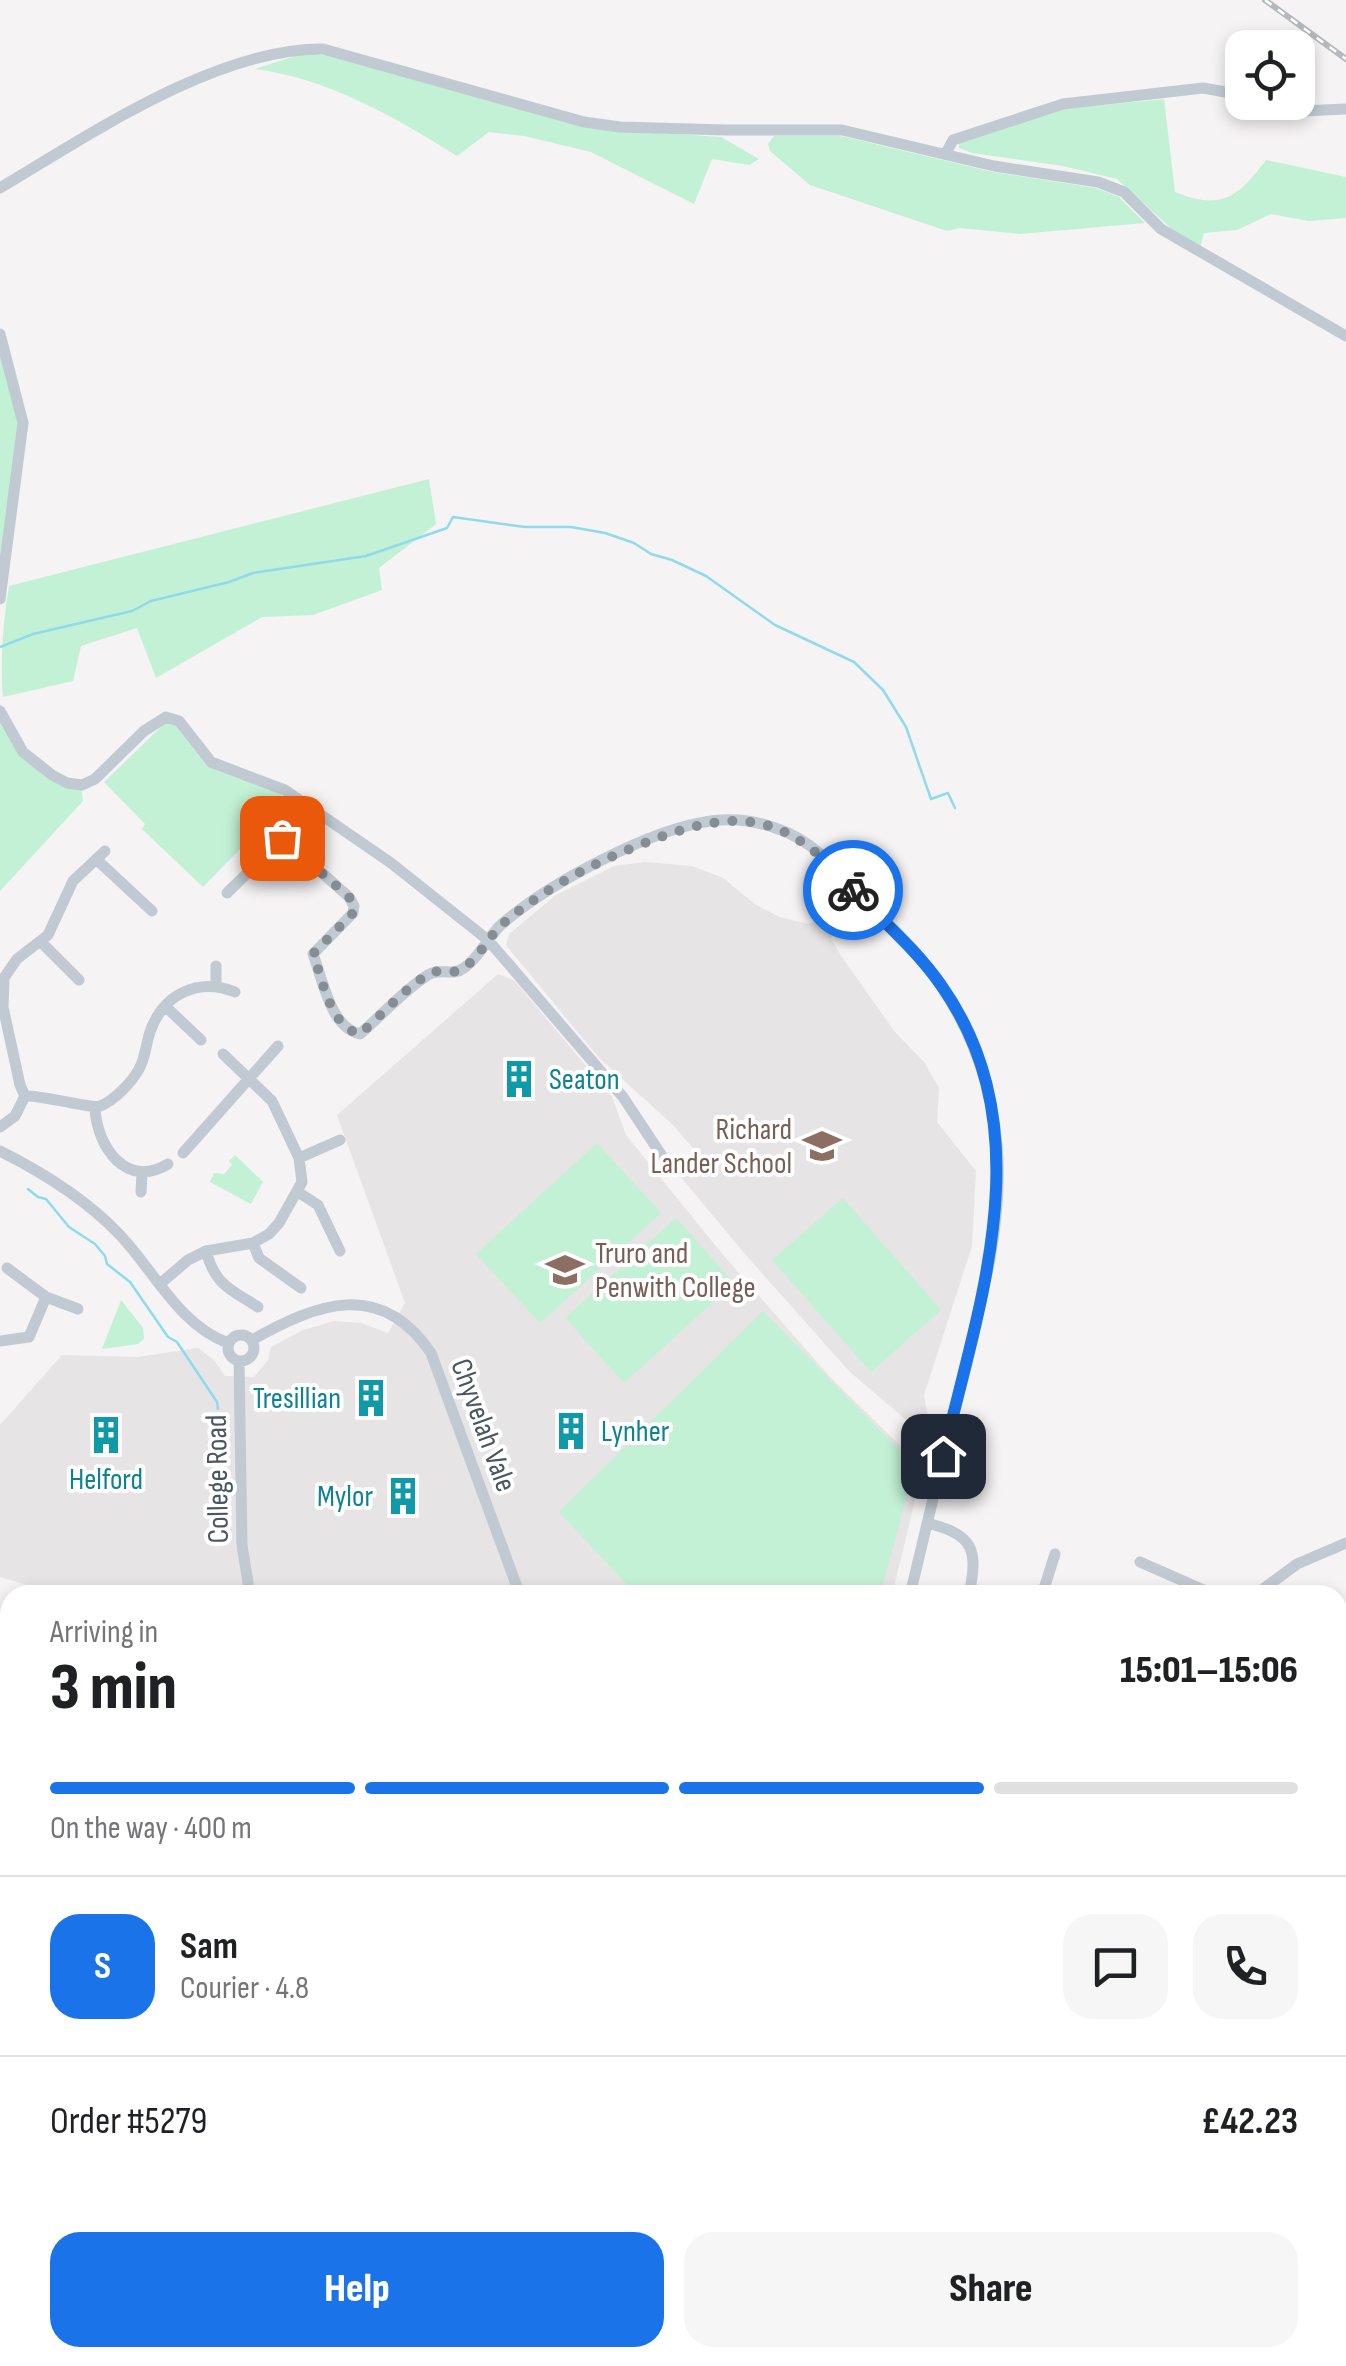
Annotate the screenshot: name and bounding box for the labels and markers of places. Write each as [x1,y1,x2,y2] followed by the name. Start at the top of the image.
[240,796,325,881] pin
[498,1058,540,1100] building icon: Seaton
[549,1062,620,1098] place label: Seaton
[650,1112,792,1182] place label: Richard Lander School
[801,1125,843,1167] school or university icon: Richard Lander School
[595,1236,756,1306] place label: Truro and Penwith College
[544,1249,586,1291] school or university icon: Truro and Penwith College
[350,1377,392,1419] building icon: Tresillian
[253,1381,341,1417] place label: Tresillian
[550,1410,592,1452] building icon: Lynher
[85,1414,127,1456] building icon: Helford
[601,1414,670,1450] place label: Lynher
[901,1414,986,1499] pin
[69,1462,143,1498] place label: Helford
[382,1475,424,1517] building icon: Mylor
[317,1479,373,1515] place label: Mylor

